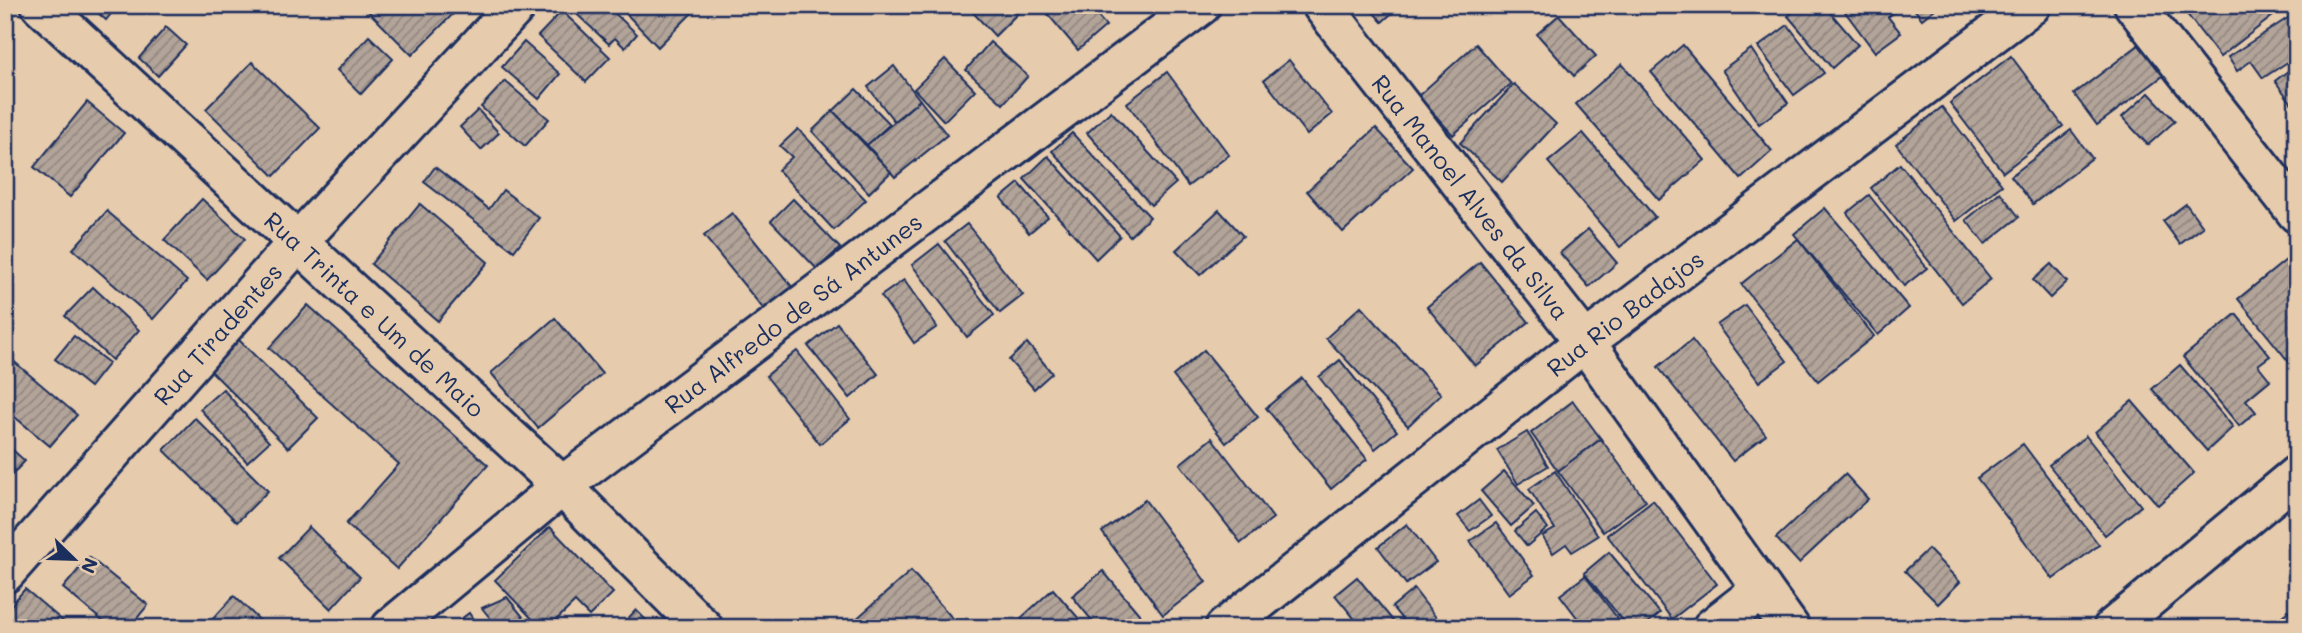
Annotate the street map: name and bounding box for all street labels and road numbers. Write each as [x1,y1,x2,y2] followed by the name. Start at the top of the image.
[1366,67,1577,326] street label: Rua Manoel Alves da Silva
[259,204,492,423] street label: Rua Trinta e Um de Maio
[658,205,928,419] street label: Rua Alfredo de Sá Antunes
[1540,243,1709,383] street label: Rua Rio Badajos
[146,256,288,411] street label: Rua Tiradentes

